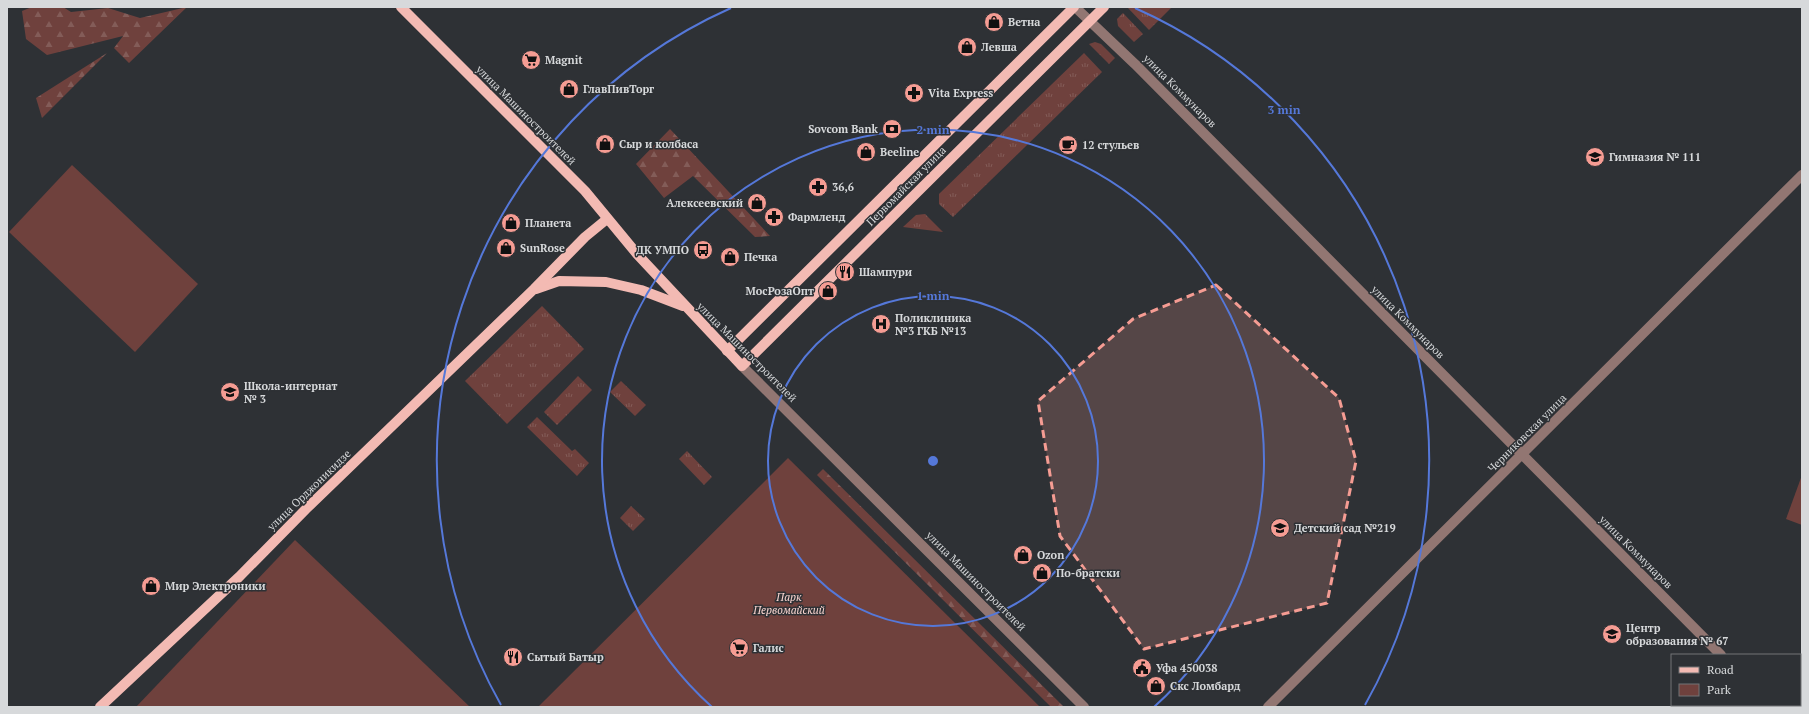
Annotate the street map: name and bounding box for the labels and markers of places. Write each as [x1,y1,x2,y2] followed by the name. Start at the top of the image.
[983,11,1005,33] shop icon: Ветна
[1008,15,1040,29] place label: Ветна
[956,36,978,58] shop icon: Левша
[980,40,1017,54] place label: Левша
[520,49,542,71] supermarket icon: Magnit
[545,53,583,67] place label: Magnit
[558,78,580,100] shop icon: ГлавПивТорг
[583,82,655,96] place label: ГлавПивТорг
[903,82,925,104] pharmacy icon: Vita Express
[928,86,993,100] place label: Vita Express
[881,118,903,140] bank icon: Sovcom Bank
[808,122,879,136] place label: Sovcom Bank
[594,133,616,155] shop icon: Сыр и колбаса
[1057,134,1079,156] cafe icon: 12 стульев
[619,137,698,151] place label: Сыр и колбаса
[1082,138,1139,152] place label: 12 стульев
[855,141,877,163] shop icon: Beeline
[880,145,919,159] place label: Beeline
[1584,146,1606,168] school or university icon: Гимназия № 111
[1609,150,1701,164] place label: Гимназия № 111
[807,176,829,198] pharmacy icon: 36,6
[832,180,854,194] place label: 36,6
[746,192,768,214] shop icon: Алексеевский
[666,196,744,210] place label: Алексеевский
[763,206,785,228] pharmacy icon: Фармленд
[788,210,846,224] place label: Фармленд
[500,212,522,234] shop icon: Планета
[525,216,571,230] place label: Планета
[495,237,517,259] shop icon: SunRose
[692,239,714,261] bus stop icon: ДК УМПО
[520,241,565,255] place label: SunRose
[636,243,689,257] place label: ДК УМПО
[719,246,741,268] shop icon: Печка
[744,250,777,264] place label: Печка
[834,261,856,283] restaurant icon: Шампури
[859,265,913,279] place label: Шампури
[817,280,839,302] shop icon: МосРозаОпт
[746,284,814,298] place label: МосРозаОпт
[895,311,971,338] place label: Поликлиника №3 ГКБ №13
[870,313,892,335] hospital icon: Поликлиника №3 ГКБ №13
[244,379,338,406] place label: Школа-интернат № 3
[219,381,241,403] school or university icon: Школа-интернат № 3
[926,454,940,468] centre of rings
[1269,517,1291,539] school or university icon: Детский сад №219
[1294,521,1396,535] place label: Детский сад №219
[1012,544,1034,566] shop icon: Ozon
[1037,548,1064,562] place label: Ozon
[1031,562,1053,584] shop icon: По-братски
[1056,566,1120,580] place label: По-братски
[140,575,162,597] shop icon: Мир Электроники
[165,579,266,593] place label: Мир Электроники
[1626,621,1729,648] place label: Центр образования № 67
[1601,623,1623,645] school or university icon: Центр образования № 67
[728,637,750,659] supermarket icon: Галис
[753,641,785,655] place label: Галис
[502,646,524,668] restaurant icon: Сытый Батыр
[527,650,604,664] place label: Сытый Батыр
[1131,657,1153,679] public building icon: Уфа 450038
[1156,661,1217,675] place label: Уфа 450038
[1145,675,1167,697] shop icon: Скс Ломбард
[1170,679,1241,693] place label: Скс Ломбард

